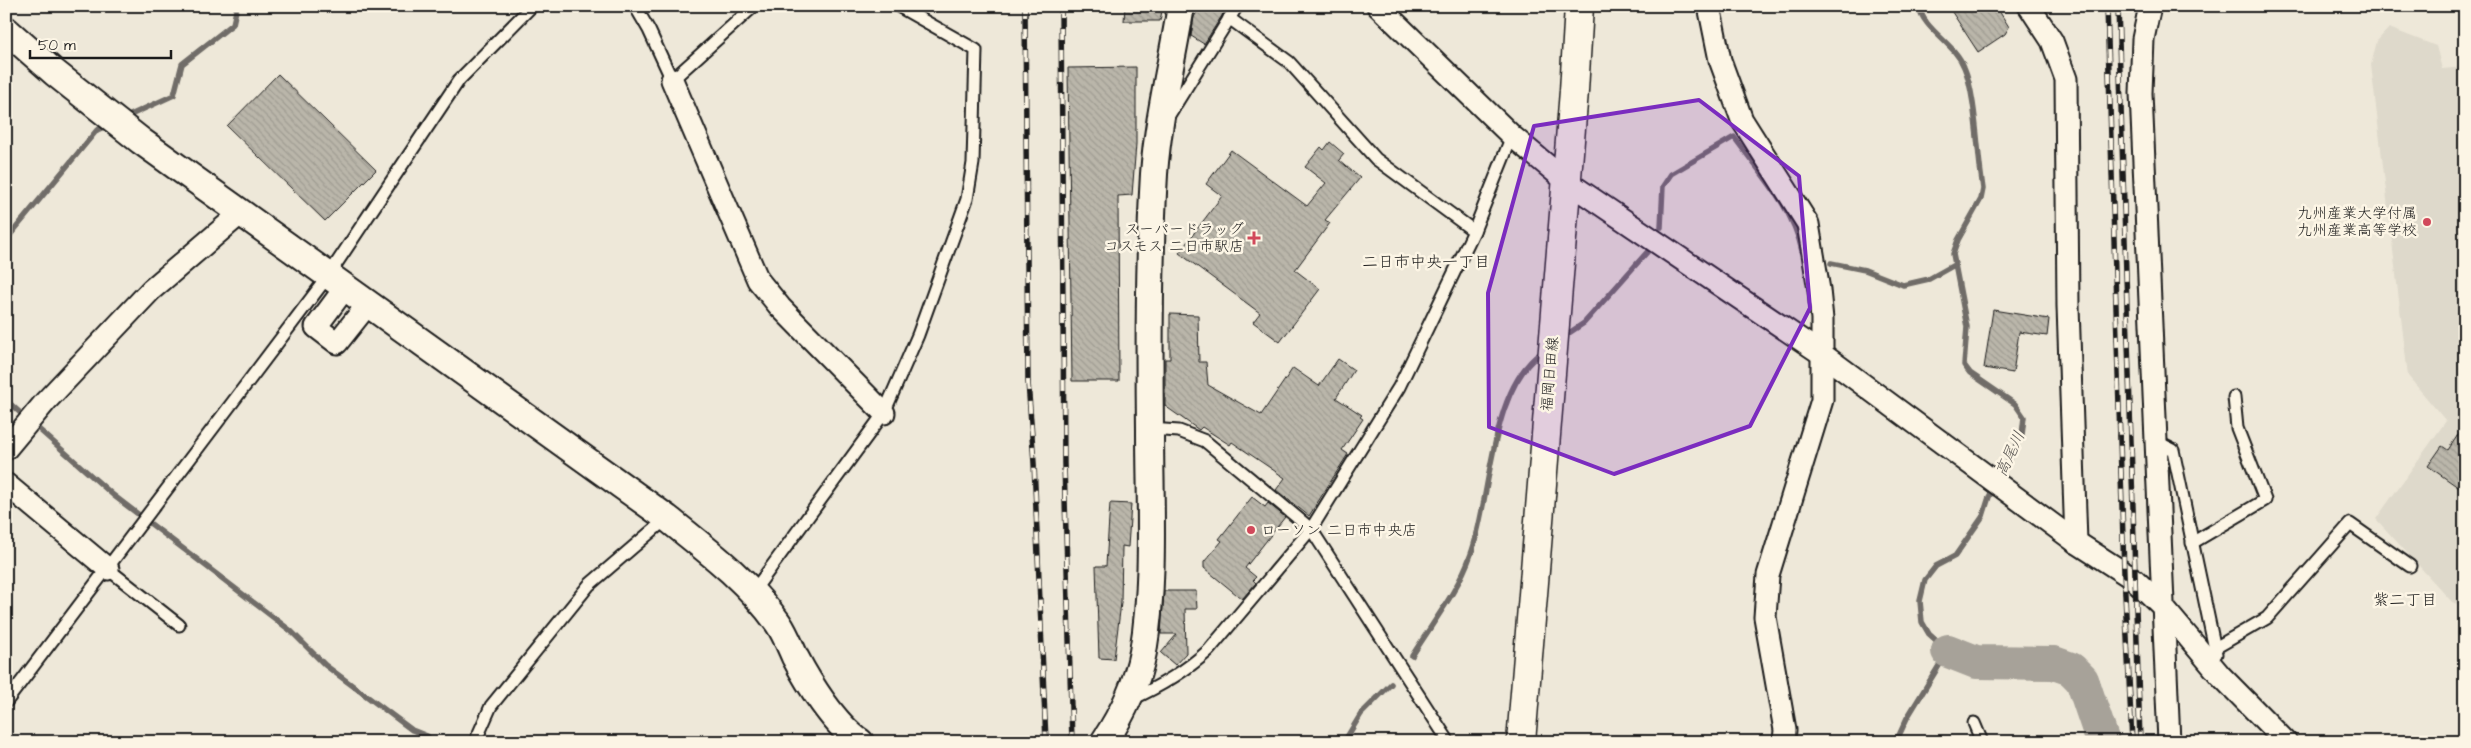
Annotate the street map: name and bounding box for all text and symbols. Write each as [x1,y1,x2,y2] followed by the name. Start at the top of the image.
[30,28,171,60] scale bar
[38,35,76,56] text: 50 m
[2297,203,2417,241] place label: 九州産業大学付属 九州産業高等学校
[2421,216,2433,228] marker: 九州産業大学付属 九州産業高等学校
[1104,219,1244,257] place label: スーパードラッグ コスモス 二日市駅店
[1248,232,1260,244] marker: スーパードラッグ コスモス 二日市駅店
[1362,251,1490,273] district label: 二日市中央一丁目
[1536,336,1564,412] street label: 福岡日田線
[1990,428,2030,480] water label: 高尾川
[1261,520,1417,541] place label: ローソン 二日市中央店
[1245,524,1257,536] marker: ローソン 二日市中央店
[2373,589,2437,611] district label: 紫二丁目

